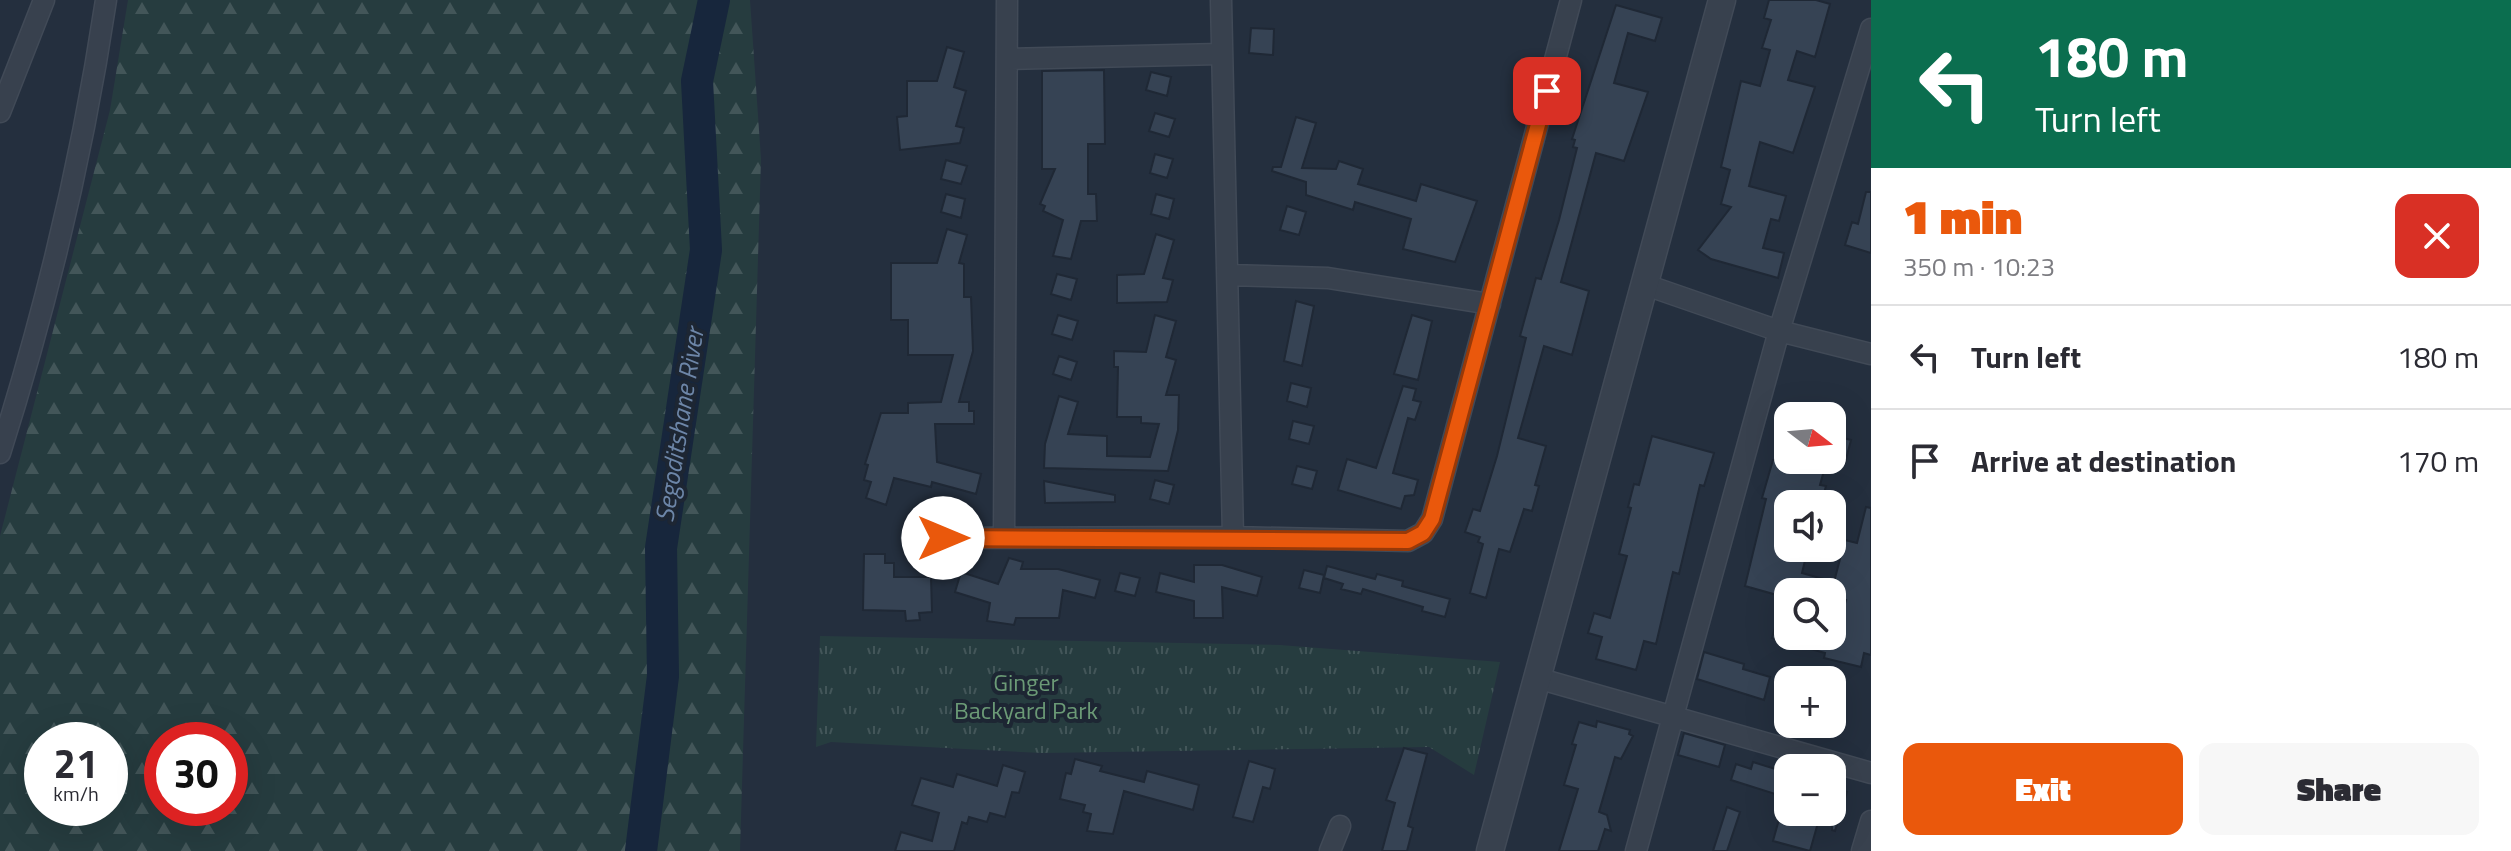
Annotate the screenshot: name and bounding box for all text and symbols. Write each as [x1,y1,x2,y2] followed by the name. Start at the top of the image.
[2035,14,2188,99] text: 180 m
[1903,32,2007,136] icon: left
[1513,57,1581,125] pin
[1525,69,1569,113] icon: arrive
[2035,91,2161,146] text: Turn left
[1903,180,2022,253] text: 1 min
[2395,194,2479,278] button: close
[1903,247,2055,286] text: 350 m · 10:23
[644,322,714,525] water label: Segoditshane River
[1971,334,2081,380] text: Turn left
[2397,334,2479,380] text: 180 m
[1903,335,1947,379] icon: left
[1774,402,1846,474] north arrow
[1774,402,1846,826] map controls
[1971,438,2236,484] text: Arrive at destination
[2397,438,2479,484] text: 170 m
[1903,439,1947,483] icon: arrive
[1774,490,1846,562] button: sound
[901,496,985,580] position arrow
[1774,578,1846,650] button: search
[954,664,1099,728] park label: Ginger Backyard Park
[1774,666,1846,738] button: +
[144,722,248,826] speed limit sign: 30
[54,733,98,794] text: 21
[1903,743,2183,835] button: Exit
[2199,743,2479,835] button: Share
[1774,754,1846,826] button: −
[53,778,99,809] text: km/h

